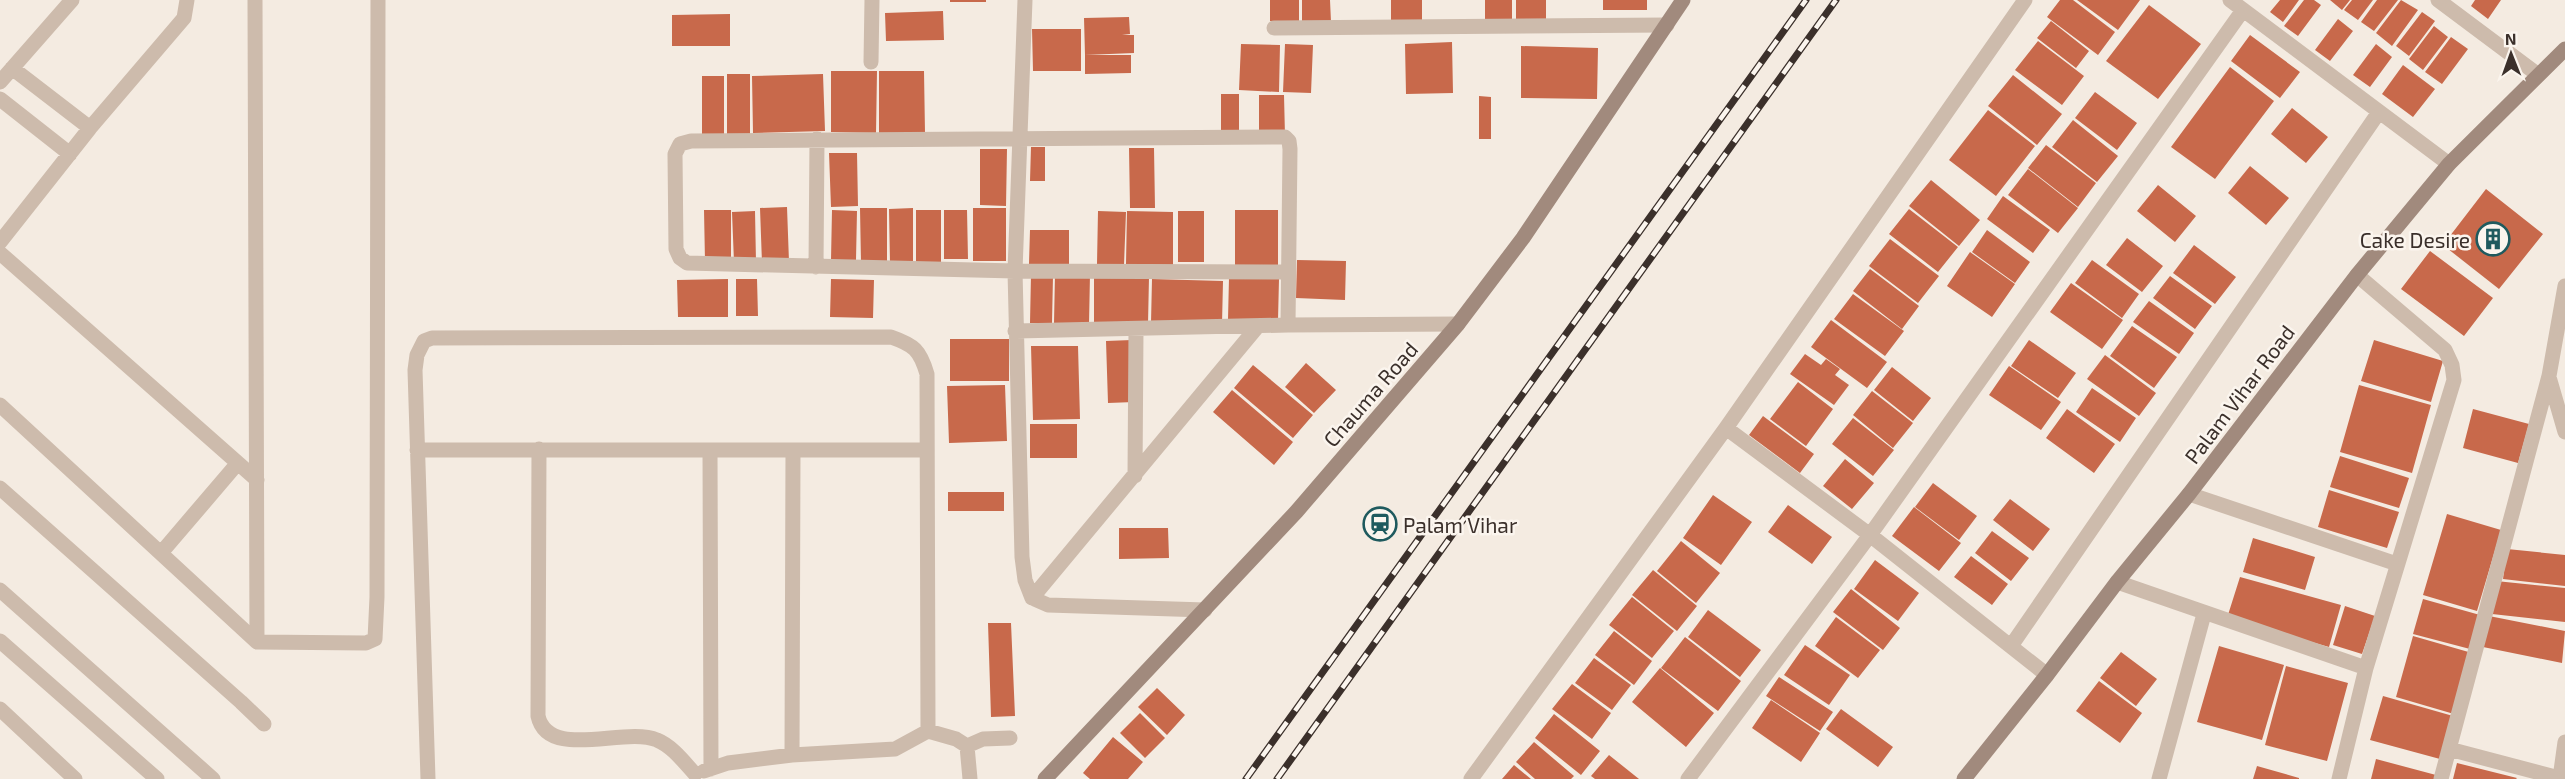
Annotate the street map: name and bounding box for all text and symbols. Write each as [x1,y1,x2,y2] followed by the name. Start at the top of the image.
[2481,24,2541,84] north arrow
[2505,29,2517,48] text: N
[2475,221,2511,257] building icon: Cake Desire
[2360,227,2470,252] place label: Cake Desire
[2179,320,2299,468] street label: Palam Vihar Road
[1318,337,1422,451] street label: Chauma Road
[1362,506,1398,542] station icon: Palam Vihar
[1403,512,1518,537] place label: Palam Vihar

